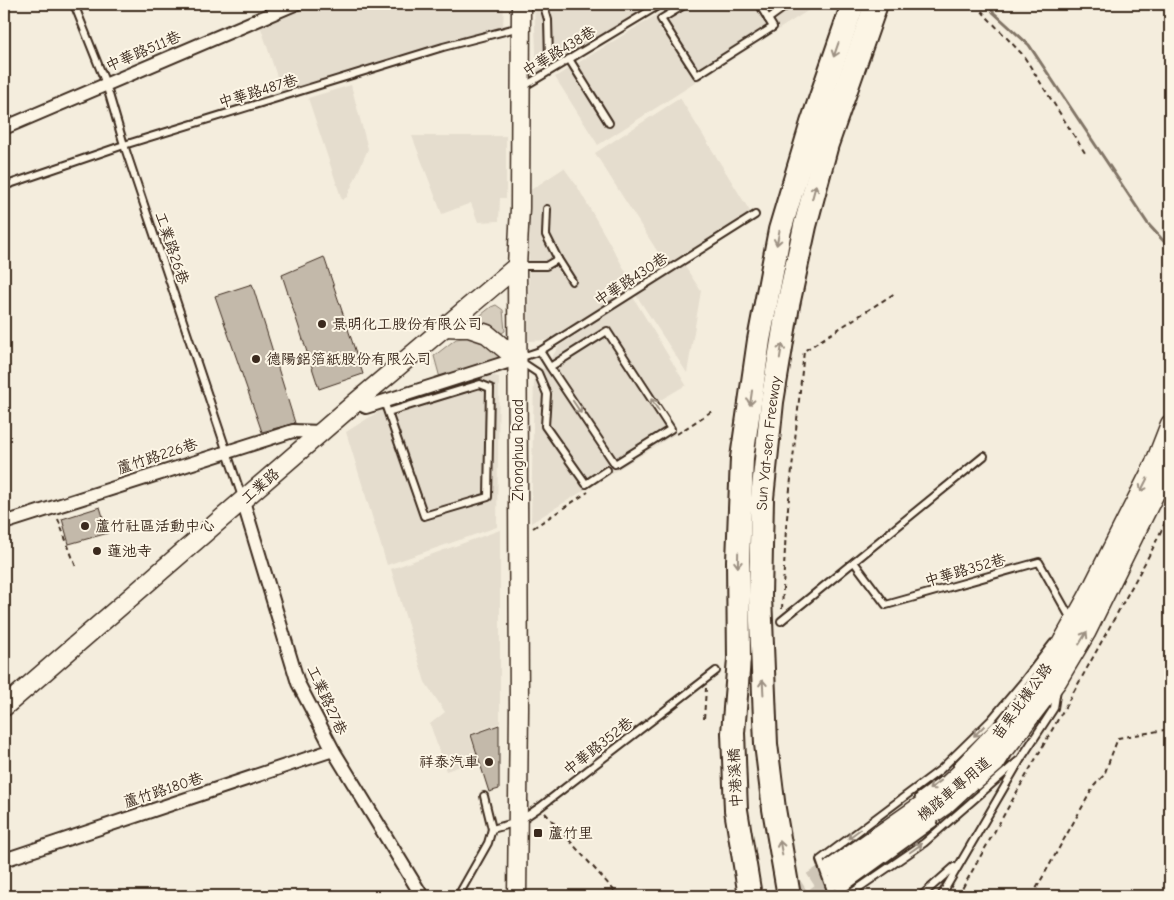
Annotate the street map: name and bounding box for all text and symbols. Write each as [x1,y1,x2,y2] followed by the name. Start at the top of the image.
[519,22,599,80] street label: 中華路438巷
[103,27,183,75] street label: 中華路511巷
[831,41,841,57] one-way arrow
[216,70,300,112] street label: 中華路487巷
[810,184,819,200] one-way arrow
[151,209,193,287] street label: 工業路26巷
[773,230,783,246] one-way arrow
[591,249,671,309] street label: 中華路430巷
[332,315,482,333] place label: 景明化工股份有限公司
[316,318,328,330] marker: 景明化工股份有限公司
[776,343,786,359] one-way arrow
[266,350,431,368] place label: 德陽鋁箔紙股份有限公司
[250,353,262,365] marker: 德陽鋁箔紙股份有限公司
[753,375,785,511] street label: Sun Yat-sen Freeway
[745,390,755,406] one-way arrow
[650,398,660,412] one-way arrow
[509,399,527,501] street label: Zhonghua Road
[572,400,582,414] one-way arrow
[114,434,200,478] street label: 蘆竹路226巷
[237,464,283,508] street label: 工業路
[1139,477,1149,492] one-way arrow
[95,517,215,535] place label: 蘆竹社區活動中心
[79,520,91,532] marker: 蘆竹社區活動中心
[107,542,152,560] place label: 蓮池寺
[91,545,103,557] marker: 蓮池寺
[922,550,1008,590] street label: 中華路352巷
[733,552,743,568] one-way arrow
[1078,631,1088,646] one-way arrow
[988,659,1056,743] street label: 苗栗北橫公路
[303,662,351,738] street label: 工業路27巷
[758,679,768,696] one-way arrow
[560,713,636,779] street label: 中華路352巷
[973,725,985,737] one-way arrow
[724,748,746,808] street label: 中港溪橋
[419,753,479,771] place label: 祥泰汽車
[914,753,994,825] street label: 機踏車專用道
[483,756,495,768] marker: 祥泰汽車
[121,769,205,811] street label: 蘆竹路180巷
[928,780,942,790] one-way arrow
[548,824,593,842] place label: 蘆竹里
[532,827,544,839] marker: 蘆竹里
[848,829,861,840] one-way arrow
[775,841,785,857] one-way arrow
[909,843,923,853] one-way arrow

